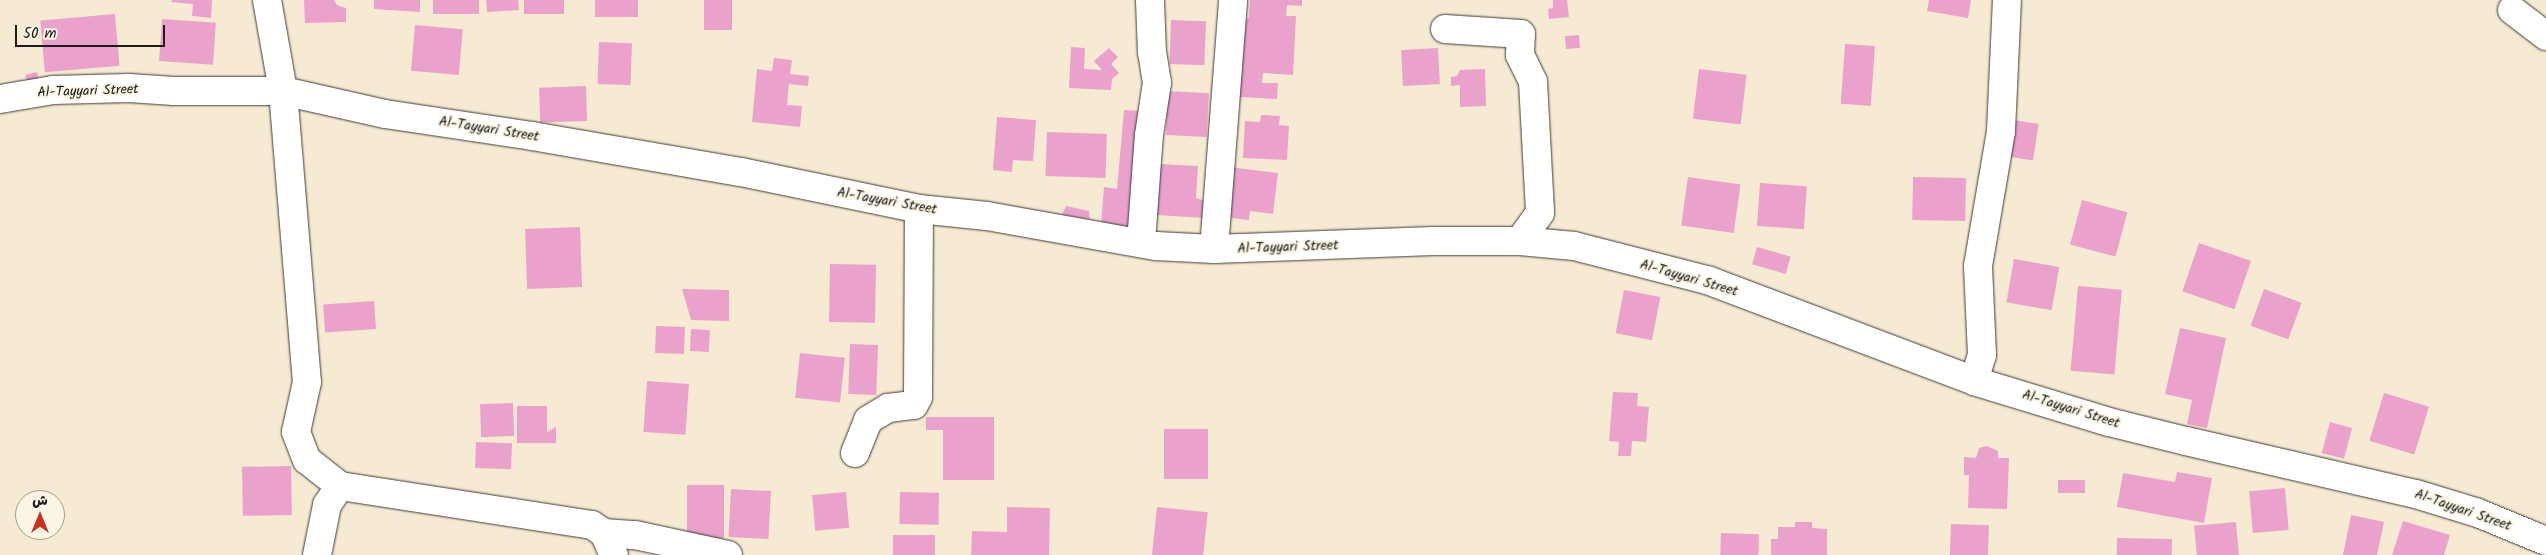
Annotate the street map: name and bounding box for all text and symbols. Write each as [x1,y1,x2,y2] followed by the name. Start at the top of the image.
[18,15,168,47] scale bar
[23,22,57,46] text: 50 m
[37,81,139,101] street label: Al-Tayyari Street
[438,113,540,145] street label: Al-Tayyari Street
[836,184,938,218] street label: Al-Tayyari Street
[1237,237,1339,257] street label: Al-Tayyari Street
[1638,256,1740,300] street label: Al-Tayyari Street
[2020,386,2122,432] street label: Al-Tayyari Street
[2412,486,2514,534] street label: Al-Tayyari Street
[15,490,65,540] north arrow
[32,490,48,512] text: ش

